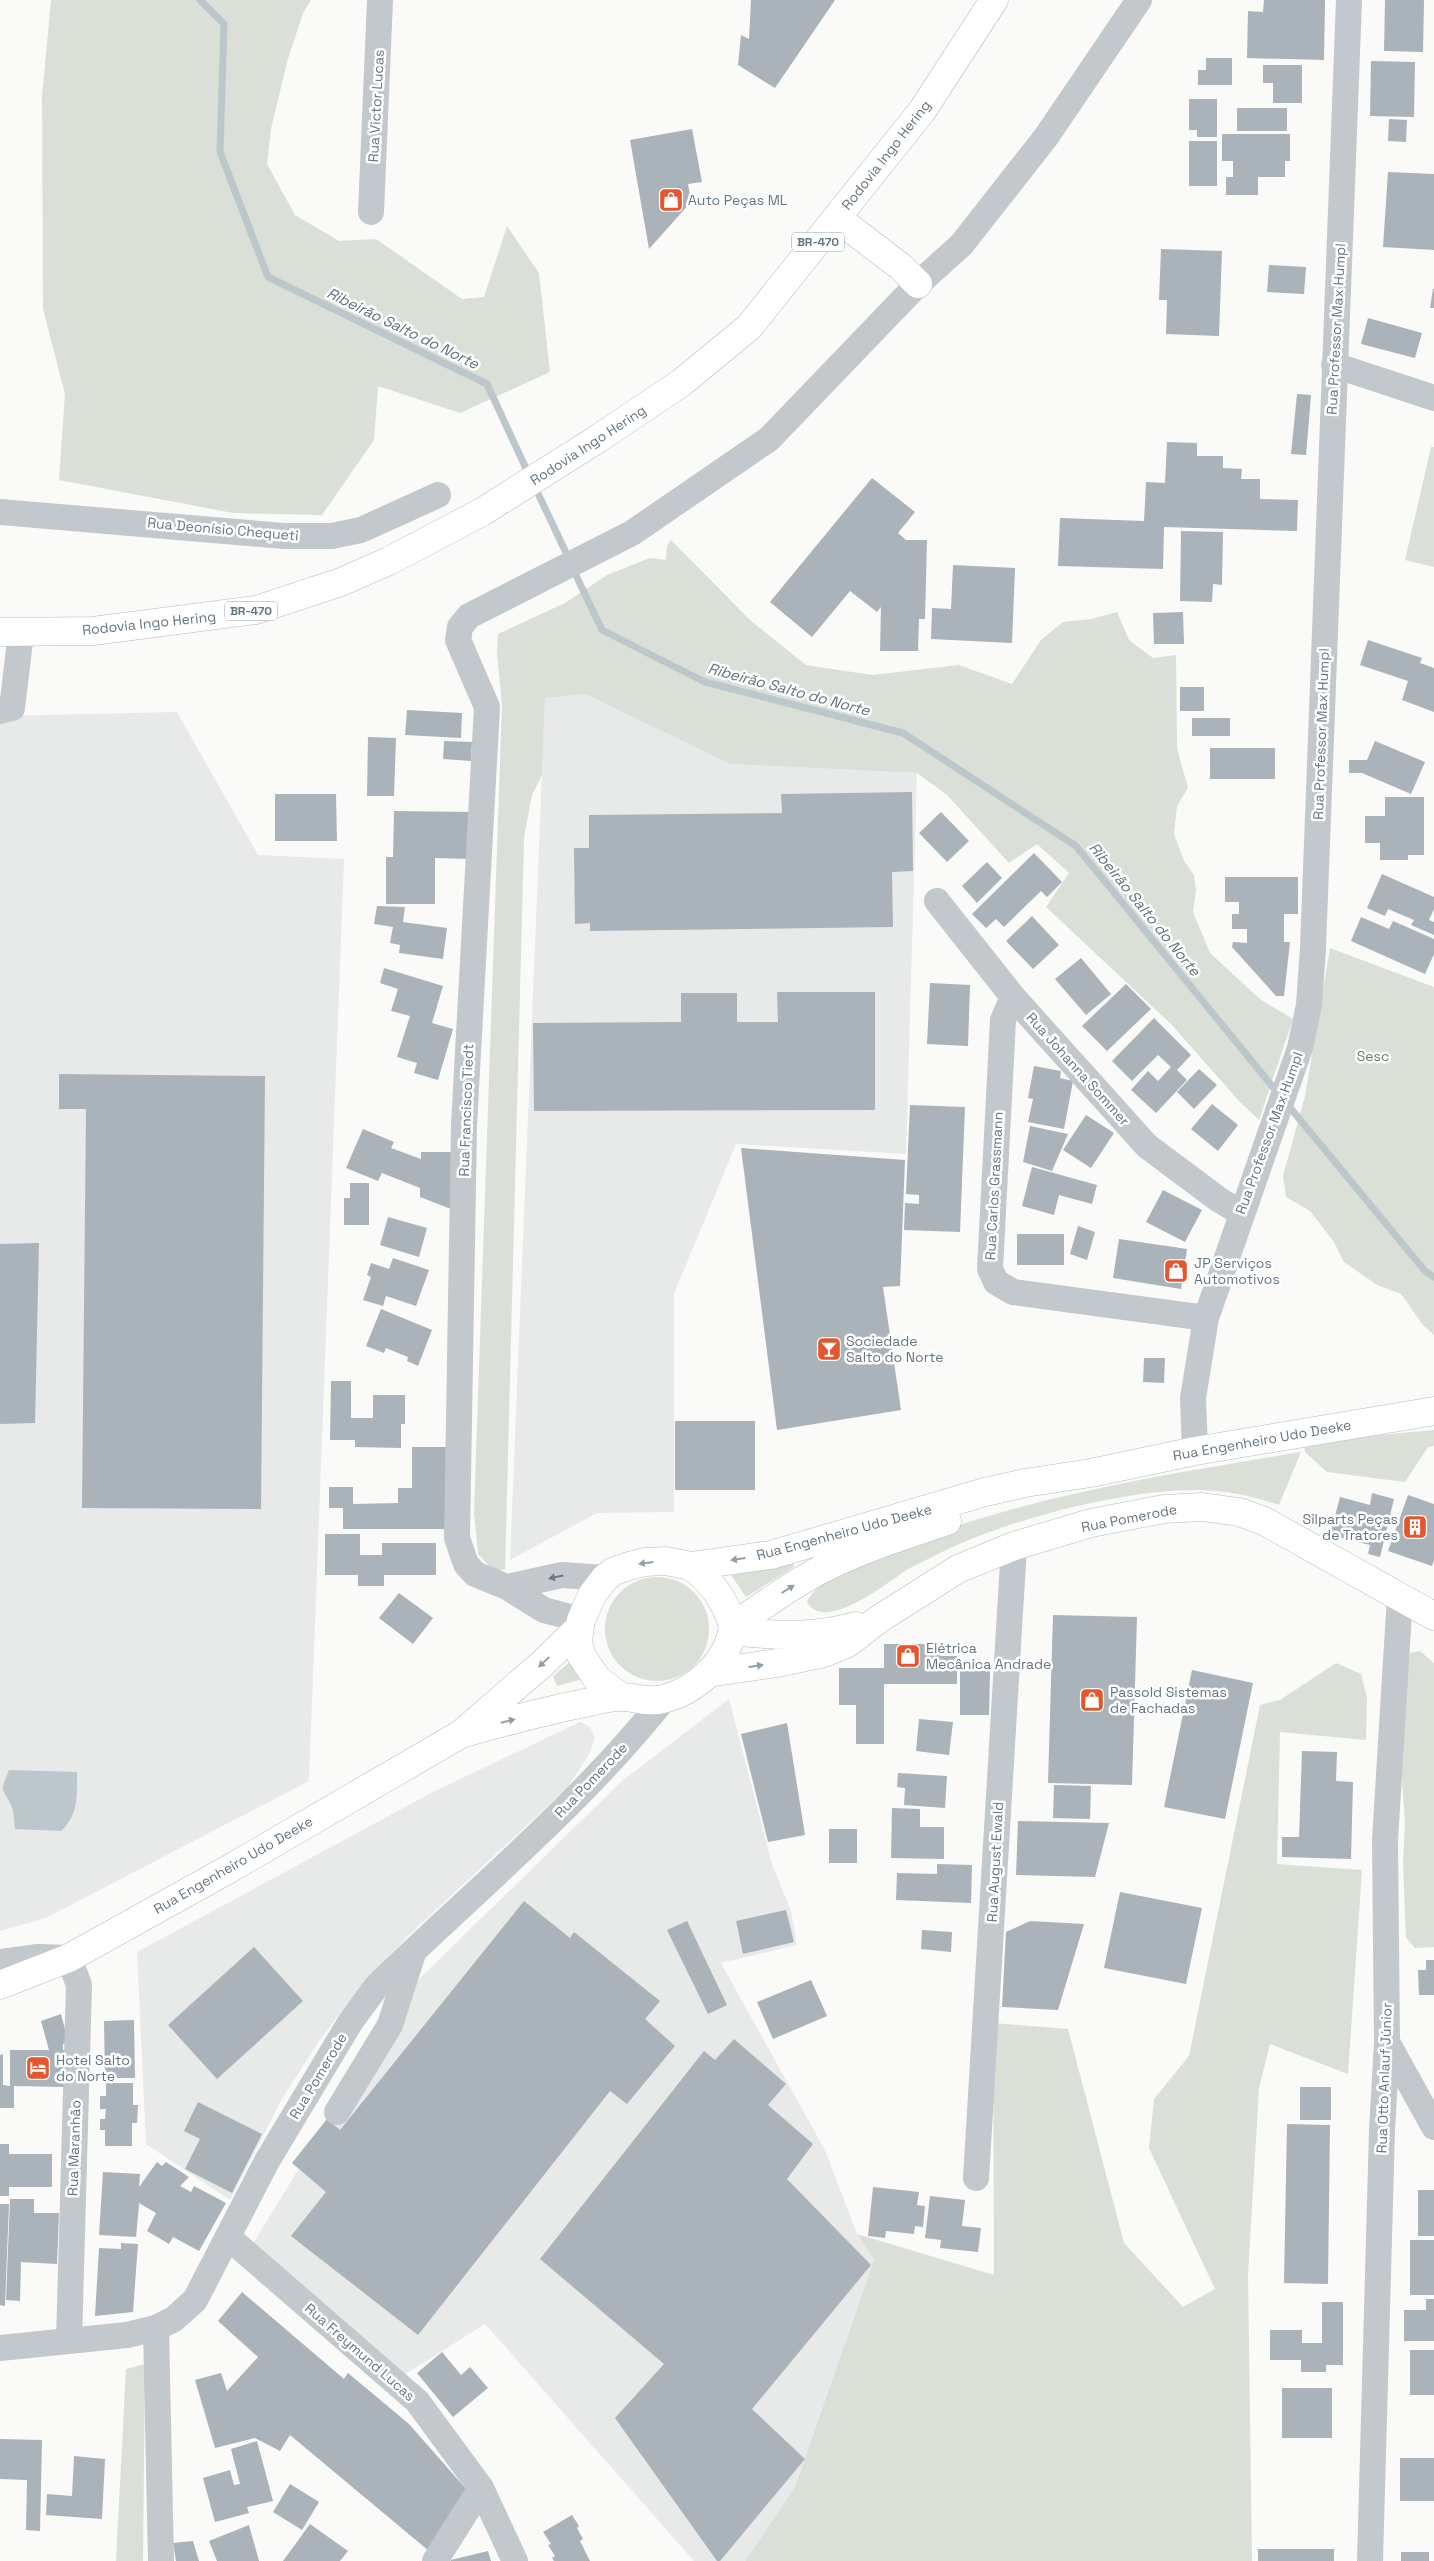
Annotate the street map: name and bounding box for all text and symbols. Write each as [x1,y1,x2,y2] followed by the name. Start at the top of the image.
[364,49,388,163] street label: Rua Victor Lucas
[838,96,934,214] street label: Rodovia Ingo Hering
[658,187,684,213] shop icon: Auto Peças ML
[688,191,788,209] place label: Auto Peças ML
[792,232,844,252] road number: BR-470
[1323,243,1349,415] street label: Rua Professor Max Humpl
[324,283,483,374] water label: Ribeirão Salto do Norte
[527,401,649,489] street label: Rodovia Ingo Hering
[147,513,299,545] street label: Rua Deonísio Chequeti
[225,602,277,620] road number: BR-470
[81,607,217,639] street label: Rodovia Ingo Hering
[1309,648,1333,820] street label: Rua Professor Max Humpl
[706,658,873,720] water label: Ribeirão Salto do Norte
[1085,838,1206,981] water label: Ribeirão Salto do Norte
[1022,1009,1134,1129] street label: Rua Johanna Sommer
[455,1043,477,1177] street label: Rua Francisco Tiedt
[1357,1047,1389,1065] park label: Sesc
[1231,1049,1307,1217] street label: Rua Professor Max Humpl
[981,1111,1007,1261] street label: Rua Carlos Grassmann
[1194,1254,1280,1288] place label: JP Serviços Automotivos
[1163,1258,1189,1284] shop icon: JP Serviços Automotivos
[846,1332,943,1366] place label: Sociedade Salto do Norte
[816,1336,842,1362] bar icon: Sociedade Salto do Norte
[1171,1415,1353,1465] street label: Rua Engenheiro Udo Deeke
[754,1500,934,1564] street label: Rua Engenheiro Udo Deeke
[1080,1500,1178,1536] street label: Rua Pomerode
[1303,1510,1398,1544] place label: Silparts Peças de Tratores
[1402,1514,1428,1540] building icon: Silparts Peças de Tratores
[730,1556,746,1564] one-way arrow
[638,1559,654,1567] one-way arrow
[549,1573,564,1581] one-way arrow
[782,1585,795,1594] one-way arrow
[926,1639,1051,1673] place label: Elétrica Mecânica Andrade
[895,1643,921,1669] shop icon: Elétrica Mecânica Andrade
[538,1656,550,1668] one-way arrow
[749,1662,765,1670] one-way arrow
[1110,1683,1227,1717] place label: Passold Sistemas de Fachadas
[1079,1687,1105,1713] shop icon: Passold Sistemas de Fachadas
[500,1717,515,1725] one-way arrow
[551,1739,631,1821] street label: Rua Pomerode
[983,1801,1007,1923] street label: Rua August Ewald
[150,1812,316,1918] street label: Rua Engenheiro Udo Deeke
[1372,2002,1396,2154] street label: Rua Otto Anlauf Júnior
[285,2030,351,2122] street label: Rua Pomerode
[56,2051,130,2085] place label: Hotel Salto do Norte
[25,2055,51,2081] hotel icon: Hotel Salto do Norte
[63,2100,85,2196] street label: Rua Maranhão
[301,2299,419,2405] street label: Rua Freymund Lucas

